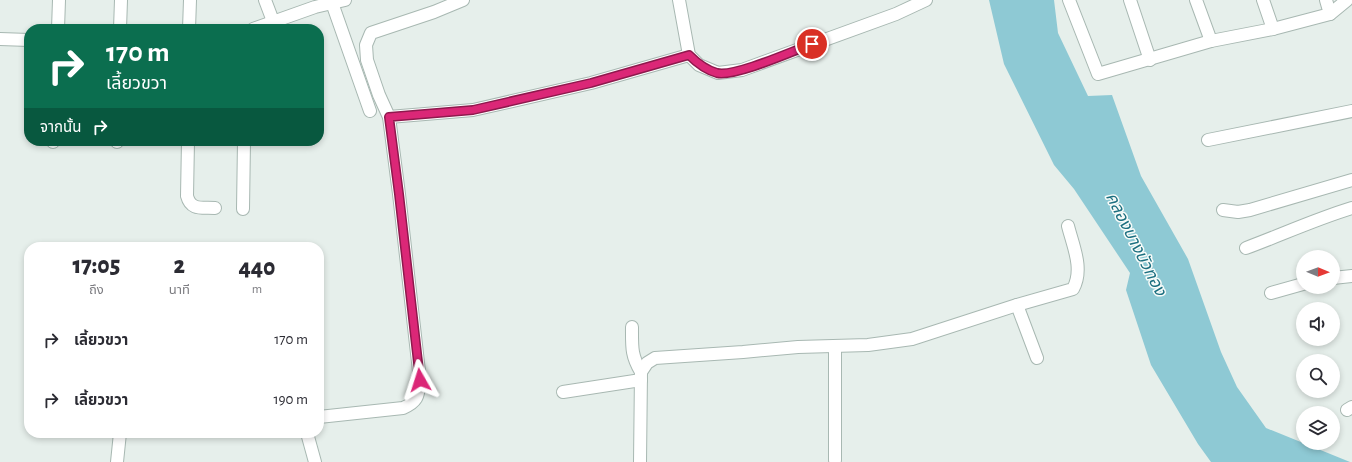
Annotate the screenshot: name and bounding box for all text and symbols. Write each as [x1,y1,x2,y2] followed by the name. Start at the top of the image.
[795,27,829,61] pin
[801,33,823,55] icon: arrive
[106,39,170,67] text: 170 m
[40,40,92,92] icon: right
[106,75,167,93] text: เลี้ยวขวา
[89,116,111,138] icon: right
[40,120,81,135] text: จากนั้น
[1103,190,1170,299] water label: คลองบางบัวทอง
[1296,250,1340,294] north arrow
[1296,250,1340,450] map controls
[72,254,120,278] text: 17:05
[174,254,185,278] text: 2
[238,256,276,280] text: 440
[252,283,262,296] text: m
[89,284,104,297] text: ถึง
[169,284,190,297] text: นาที
[1296,302,1340,346] button: sound
[40,329,62,351] icon: right
[274,332,308,347] text: 170 m
[74,333,128,348] text: เลี้ยวขวา
[1296,354,1340,398] button: search
[399,359,441,401] position arrow
[40,389,62,411] icon: right
[273,392,308,407] text: 190 m
[74,393,128,408] text: เลี้ยวขวา
[1296,406,1340,450] button: layers

